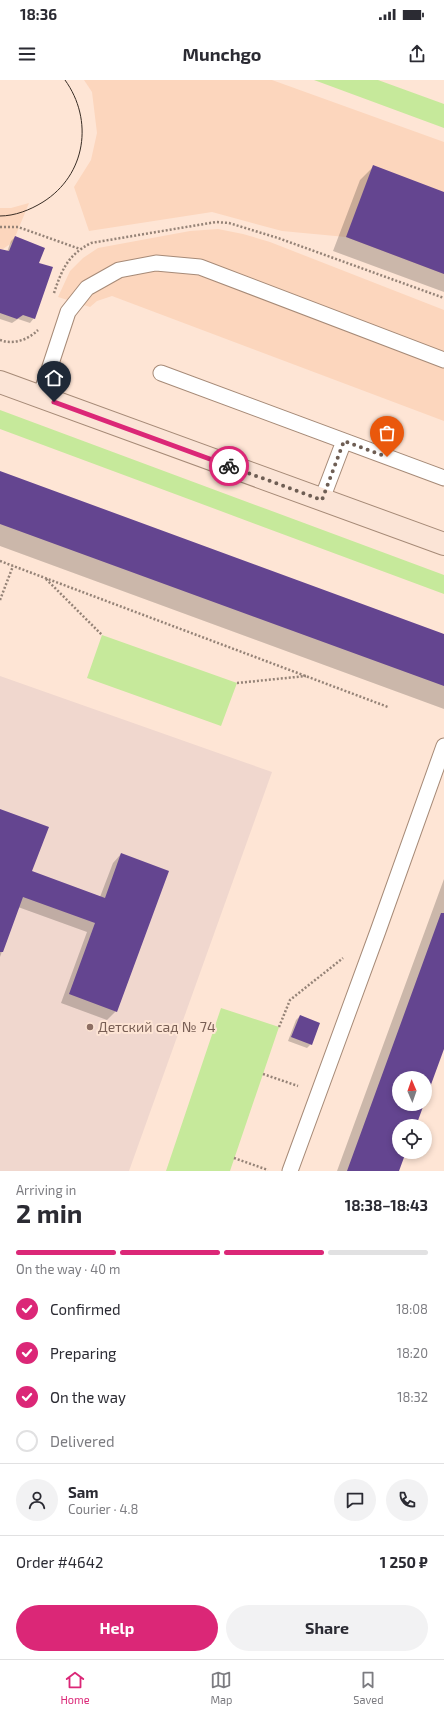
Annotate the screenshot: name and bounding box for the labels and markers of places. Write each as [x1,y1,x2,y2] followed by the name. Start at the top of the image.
[37,361,71,402] pin
[370,416,404,457] pin
[98,1018,216,1035] place label: Детский сад № 74
[85,1022,95,1032] marker: Детский сад № 74

